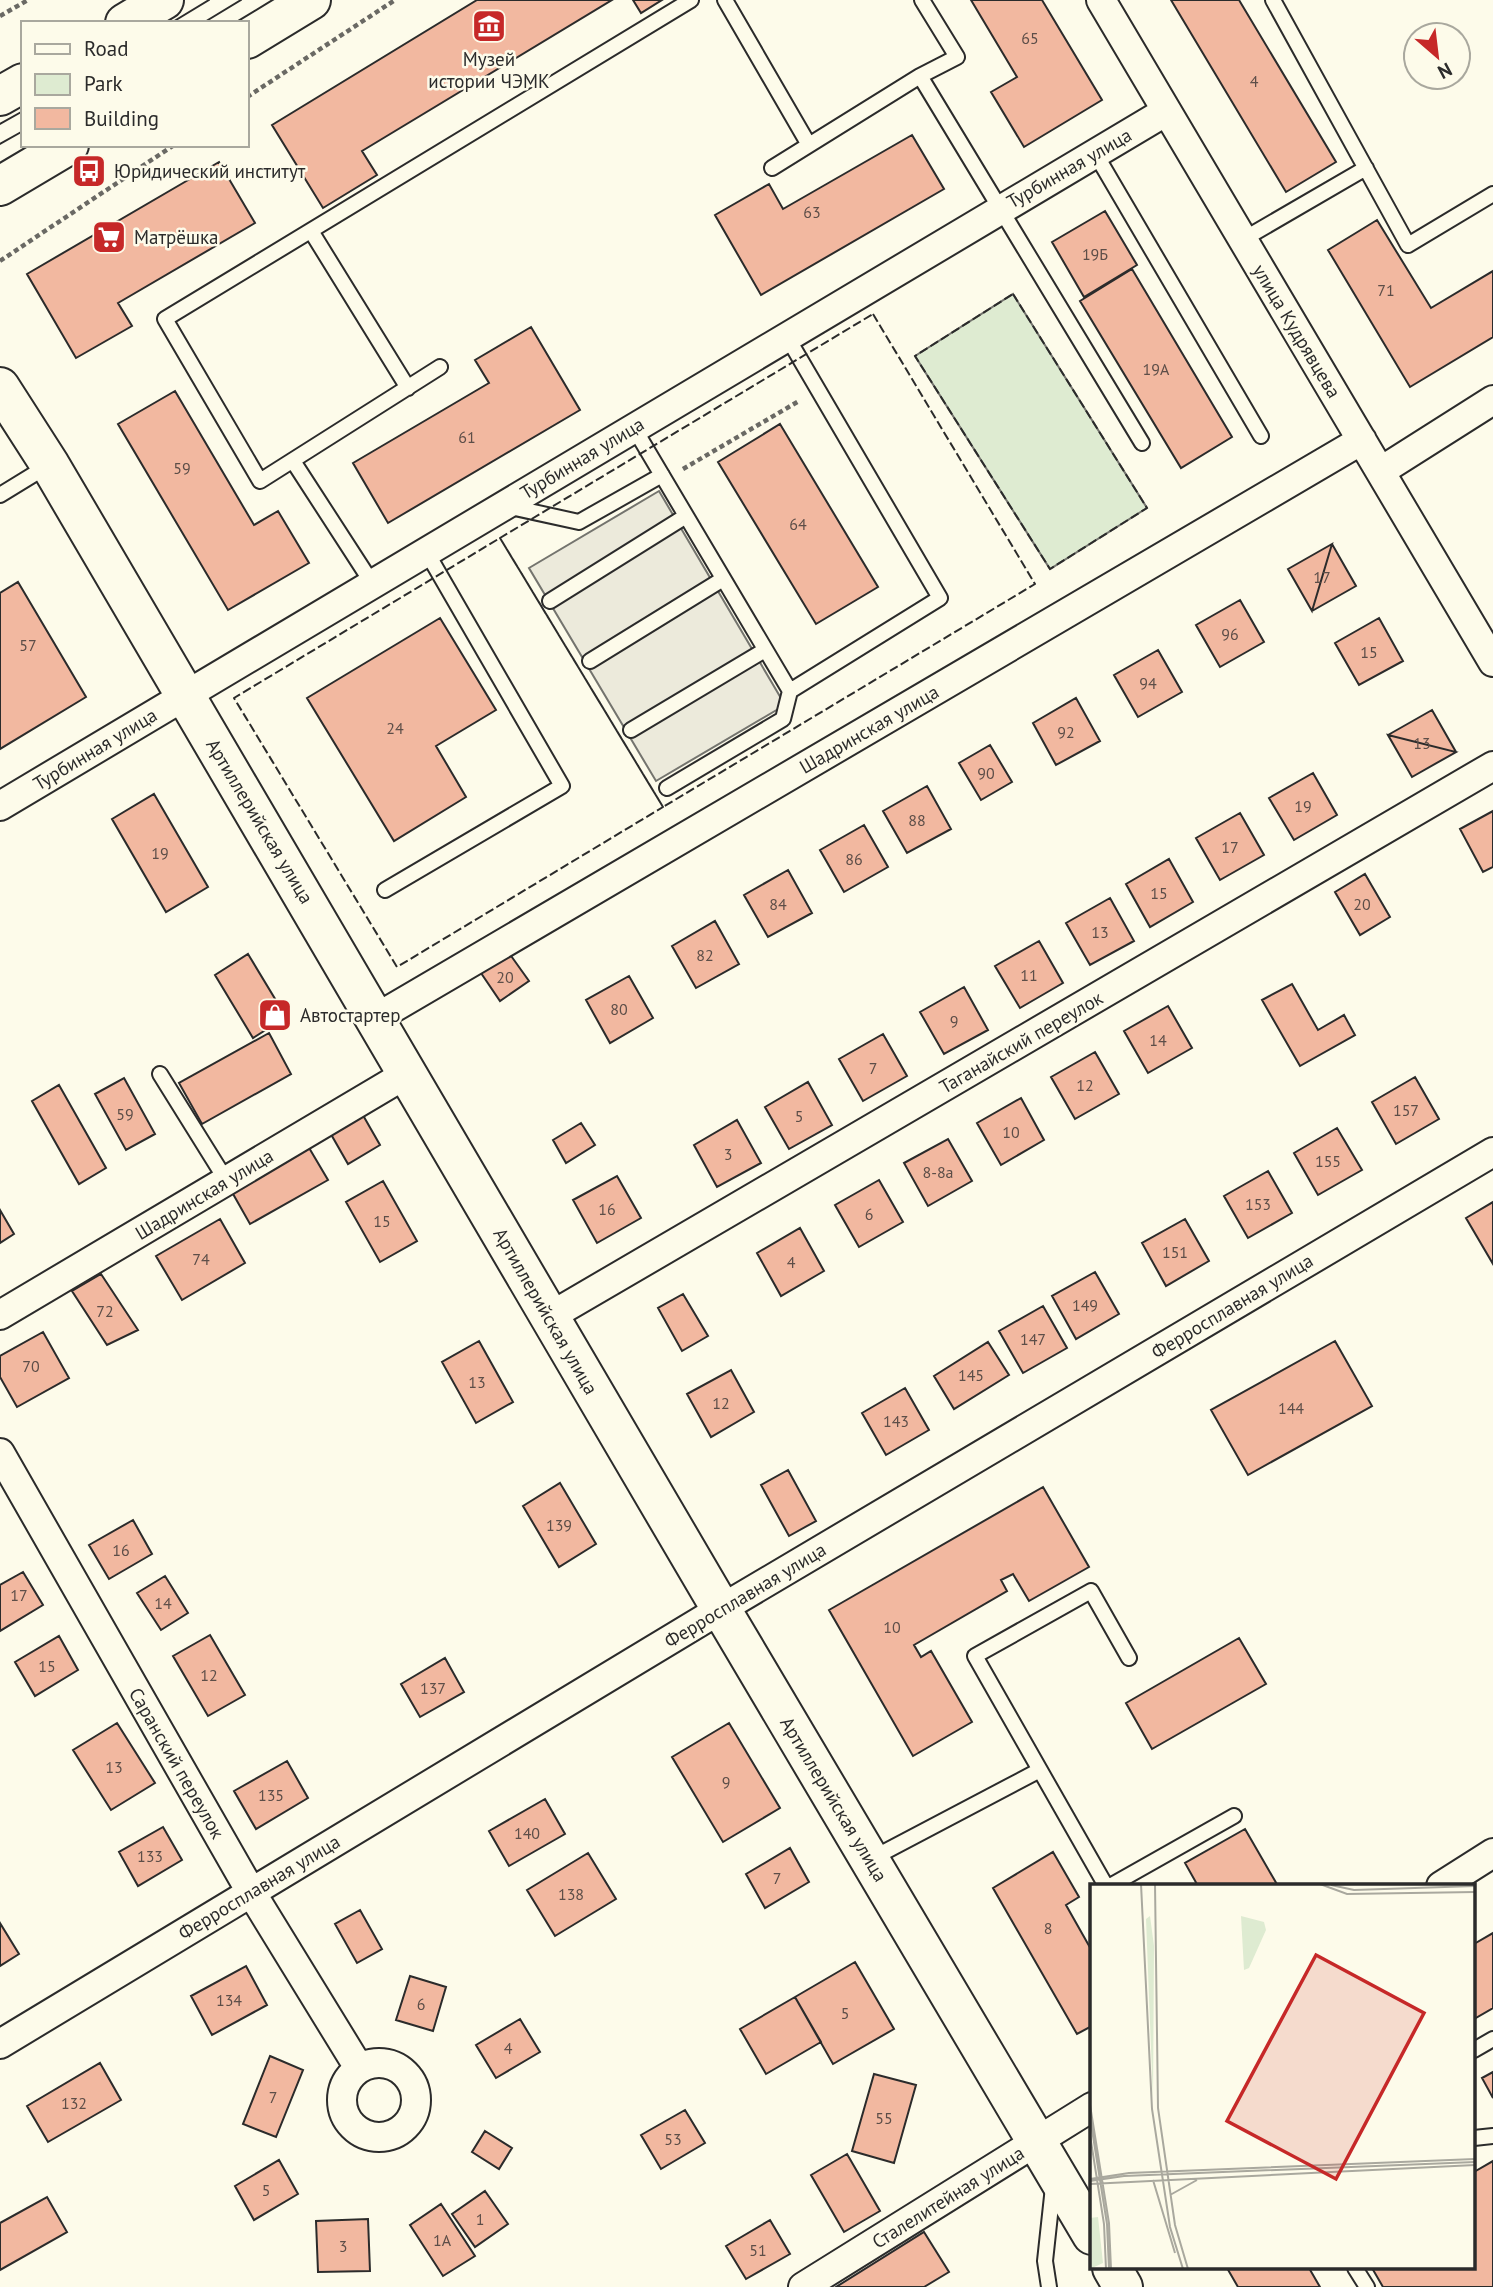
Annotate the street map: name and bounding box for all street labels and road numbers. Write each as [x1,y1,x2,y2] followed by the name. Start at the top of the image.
[1002,123,1136,213] street label: Турбинная улица
[1248,260,1346,402] street label: улица Кудрявцева
[516,412,648,504] street label: Турбинная улица
[795,679,943,779] street label: Шадринская улица
[29,703,161,795] street label: Турбинная улица
[201,734,319,908] street label: Артиллерийская улица
[935,985,1107,1099] street label: Таганайский переулок
[131,1143,277,1245] street label: Шадринская улица
[489,1223,603,1399] street label: Артиллерийская улица
[1147,1248,1317,1364] street label: Ферросплавная улица
[660,1537,830,1653] street label: Ферросплавная улица
[124,1683,230,1843] street label: Саранский переулок
[775,1712,893,1886] street label: Артиллерийская улица
[174,1829,344,1945] street label: Ферросплавная улица
[868,2141,1028,2253] street label: Сталелитейная улица

